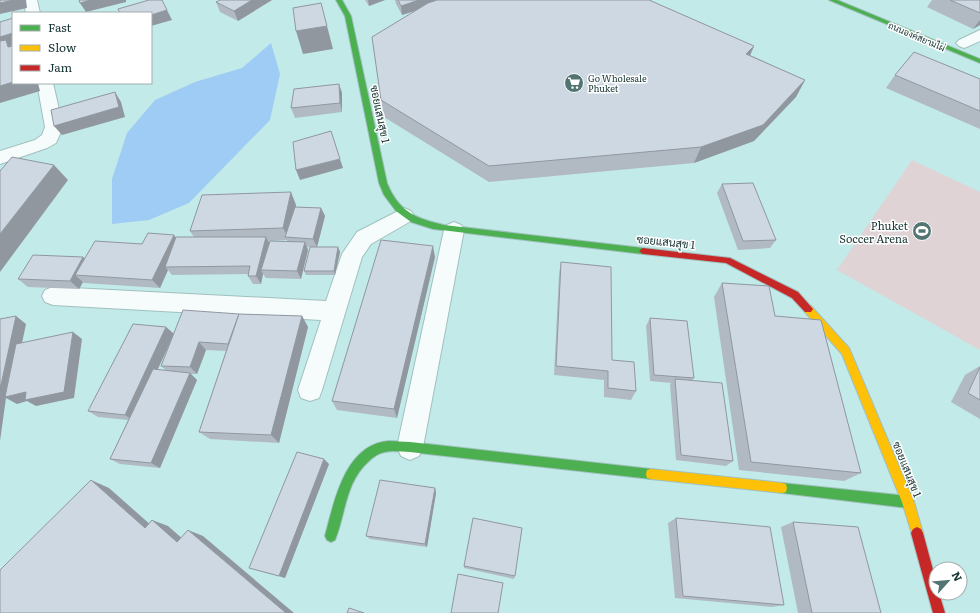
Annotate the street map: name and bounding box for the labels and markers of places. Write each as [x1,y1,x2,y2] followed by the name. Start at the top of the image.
[588,71,647,95] place label: Go Wholesale Phuket
[563,72,585,94] supermarket icon: Go Wholesale Phuket
[839,217,909,246] place label: Phuket Soccer Arena
[911,220,933,242] sports icon: Phuket Soccer Arena

